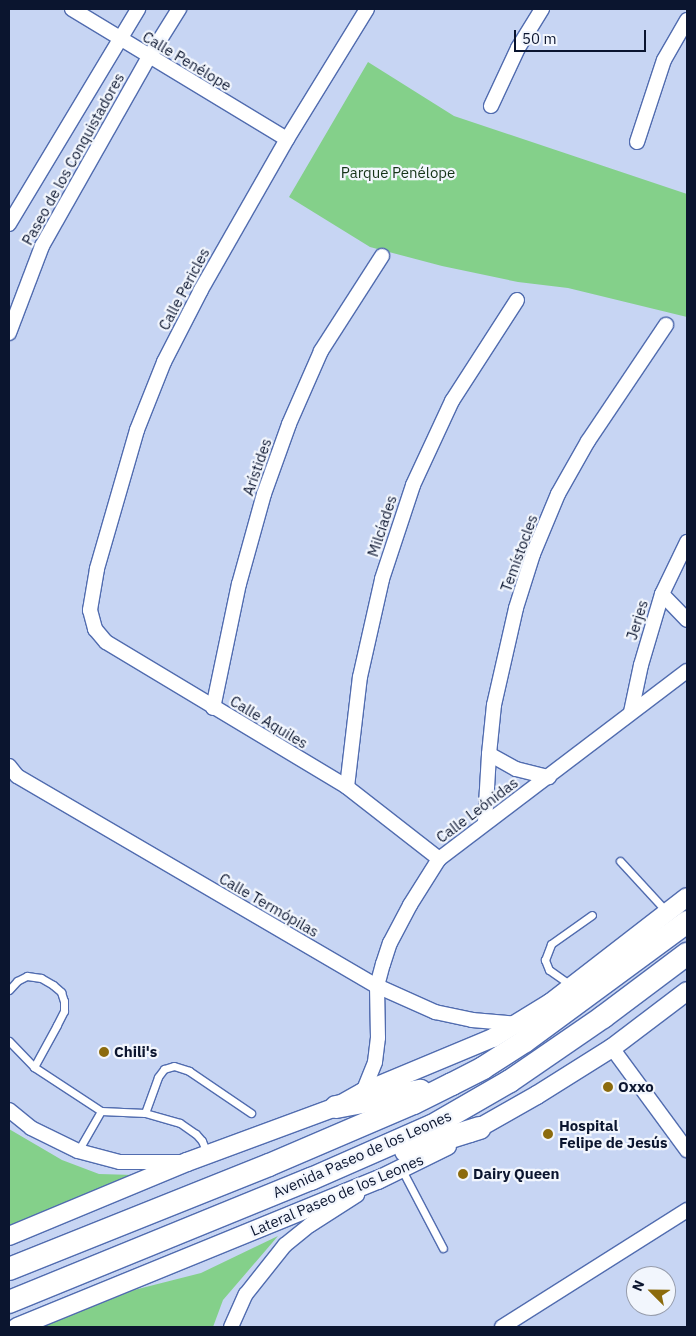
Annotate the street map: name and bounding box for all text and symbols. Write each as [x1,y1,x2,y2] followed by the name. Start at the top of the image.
[516,20,648,52] scale bar
[139,27,235,95] street label: Calle Penélope
[522,29,557,48] text: 50 m
[18,70,128,248] street label: Paseo de los Conquistadores
[341,164,455,182] park label: Parque Penélope
[155,245,213,333] street label: Calle Pericles
[239,436,275,498] street label: Arístides
[364,493,400,559] street label: Milcíades
[497,512,541,594] street label: Temístocles
[622,598,652,642] street label: Jerjes
[227,692,311,752] street label: Calle Aquiles
[433,773,521,847] street label: Calle Leónidas
[216,869,322,941] street label: Calle Termópilas
[114,1043,157,1061] place label: Chili's
[98,1046,110,1058] marker: Chili's
[618,1078,654,1096] place label: Oxxo
[602,1081,614,1093] marker: Oxxo
[270,1106,454,1202] street label: Avenida Paseo de los Leones
[559,1116,668,1151] place label: Hospital Felipe de Jesús
[541,1127,555,1141] marker: Hospital Felipe de Jesús
[248,1150,426,1240] street label: Lateral Paseo de los Leones
[473,1165,559,1183] place label: Dairy Queen
[457,1168,469,1180] marker: Dairy Queen
[626,1266,676,1316] north arrow
[628,1277,648,1294] text: N

